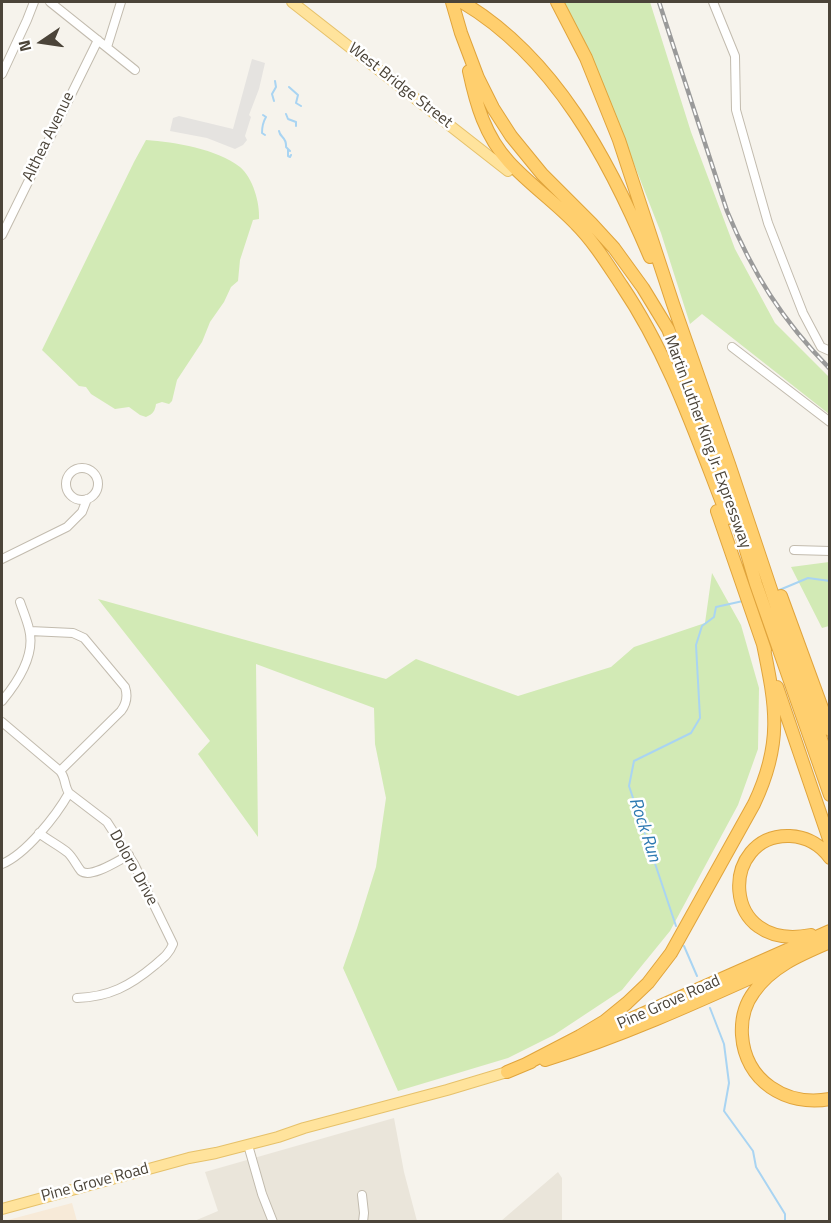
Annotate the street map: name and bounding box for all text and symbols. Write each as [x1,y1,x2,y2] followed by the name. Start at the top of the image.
[12,12,72,72] north arrow
[12,38,37,54] text: N
[344,39,456,133] street label: West Bridge Street
[19,89,79,185] street label: Althea Avenue
[659,333,755,551] street label: Martin Luther King Jr. Expressway
[623,795,665,865] water label: Rock Run
[104,827,162,909] street label: Doloro Drive
[615,972,723,1034] street label: Pine Grove Road
[39,1159,151,1207] street label: Pine Grove Road

